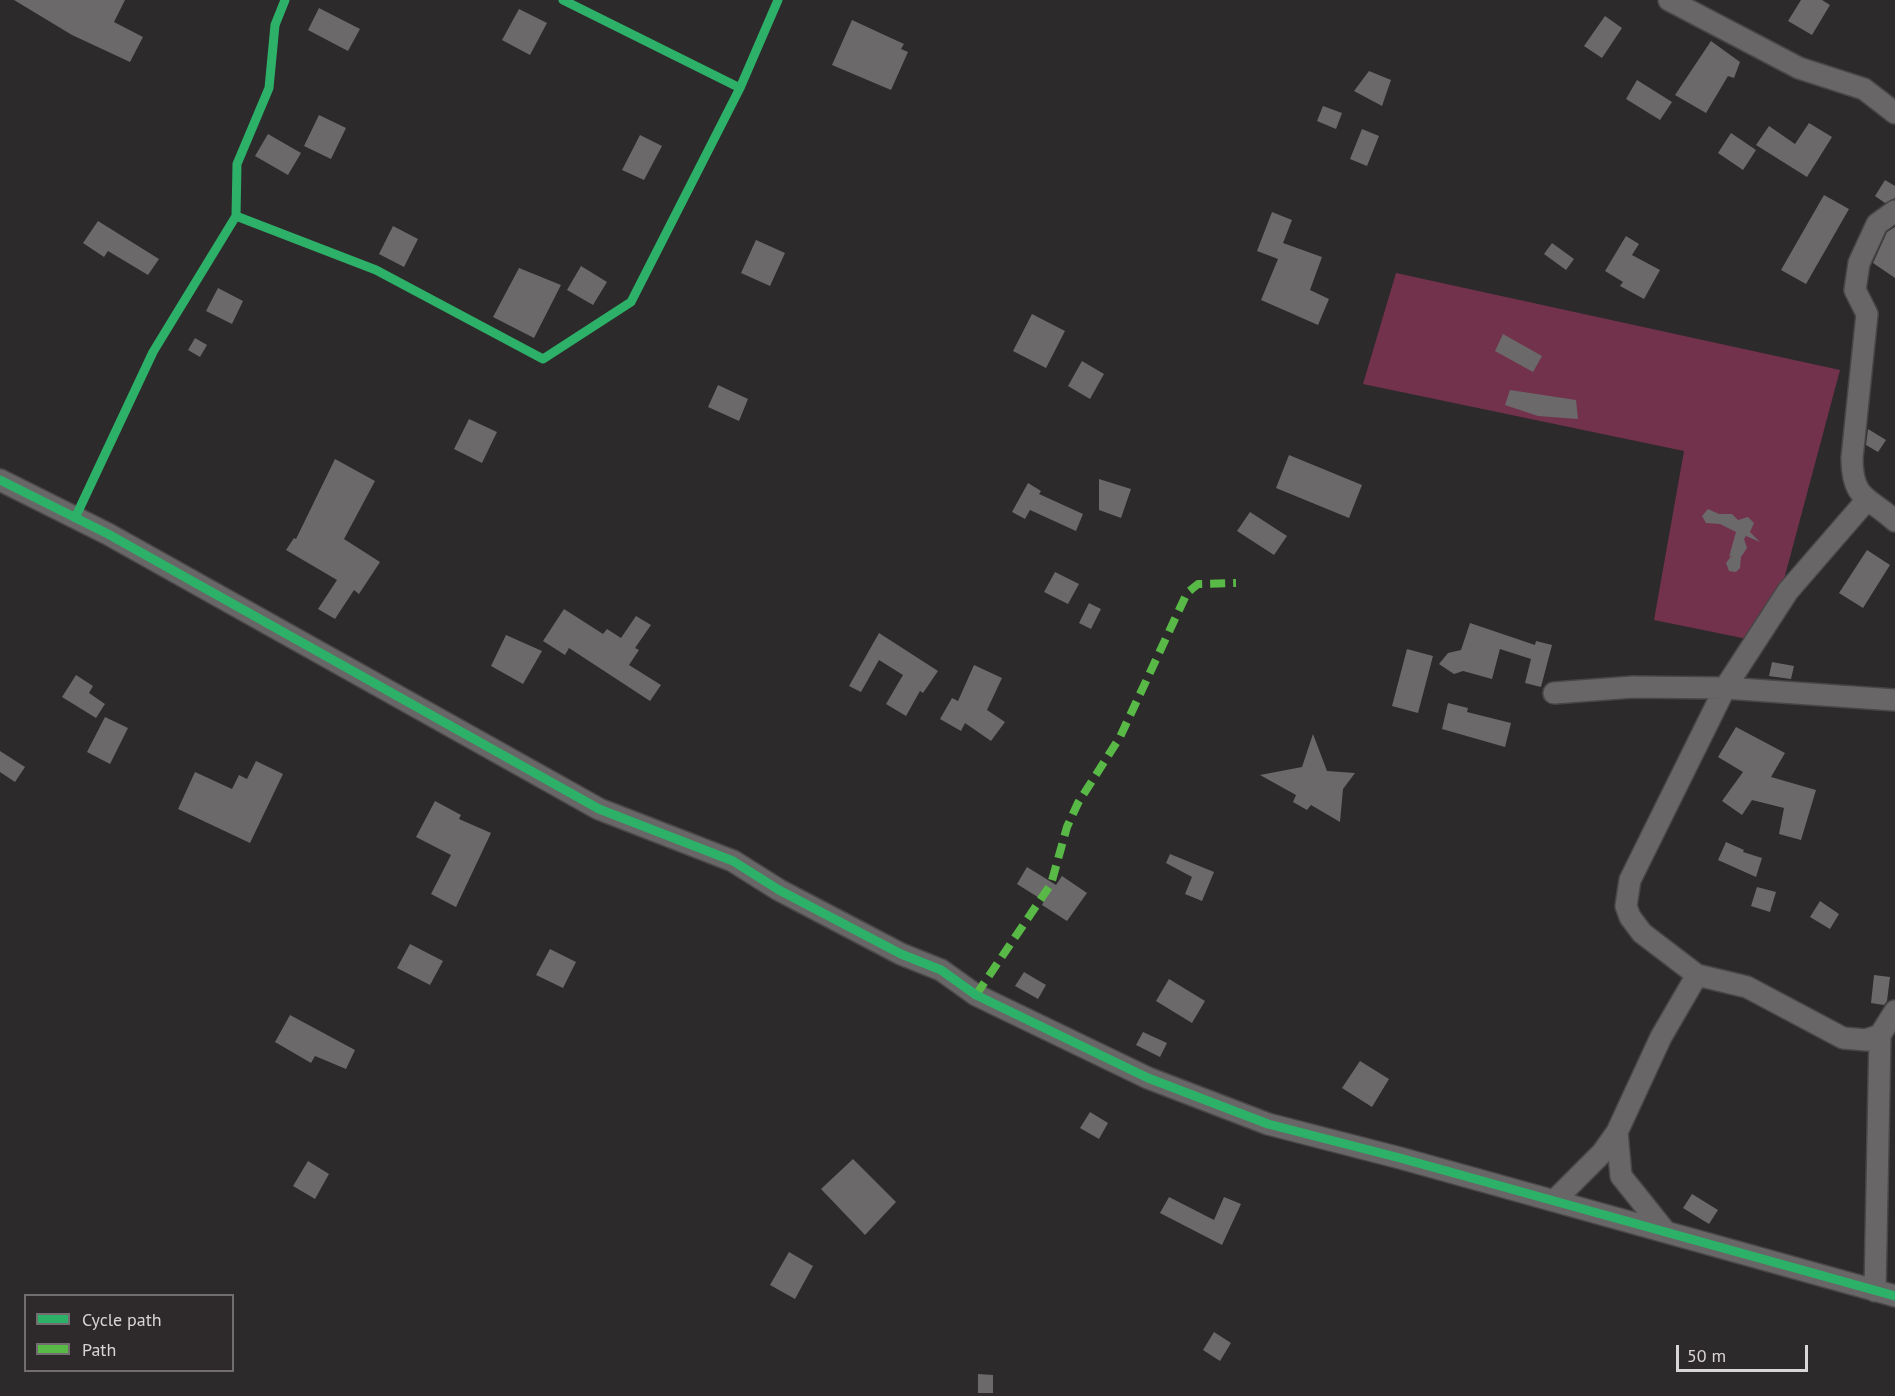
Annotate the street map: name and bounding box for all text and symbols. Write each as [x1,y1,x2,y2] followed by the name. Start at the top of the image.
[24,1294,234,1372] legend
[82,1308,162,1331] text: Cycle path
[1679,1333,1811,1371] scale bar
[82,1338,116,1361] text: Path
[1687,1344,1726,1367] text: 50 m

